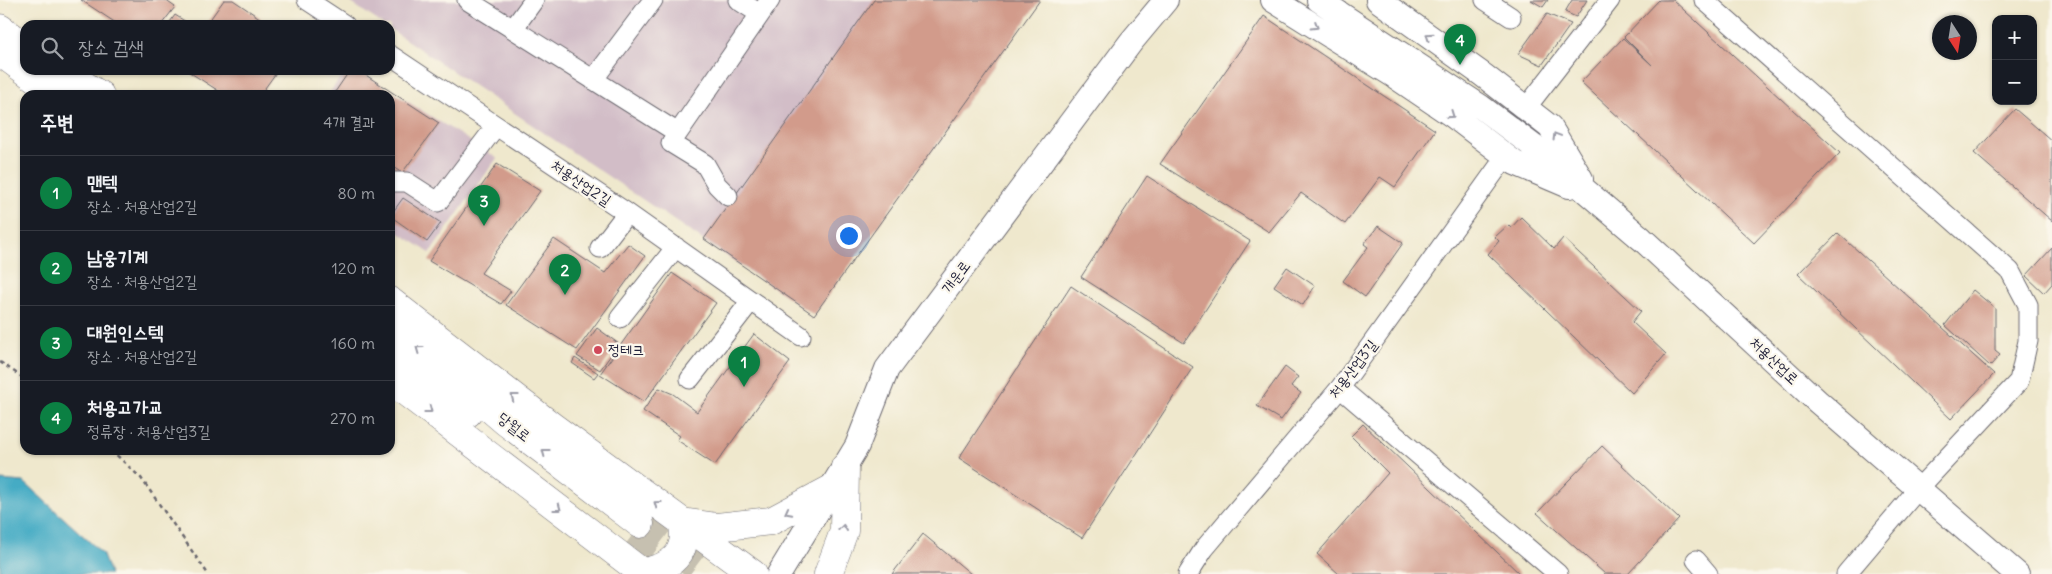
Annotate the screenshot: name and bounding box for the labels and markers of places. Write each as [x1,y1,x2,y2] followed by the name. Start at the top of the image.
[1444,24,1476,65] pin: 4
[468,185,500,226] pin: 3
[549,254,581,295] pin: 2
[608,340,644,359] place label: 정테크
[592,344,604,356] marker: 정테크
[728,346,760,387] pin: 1

